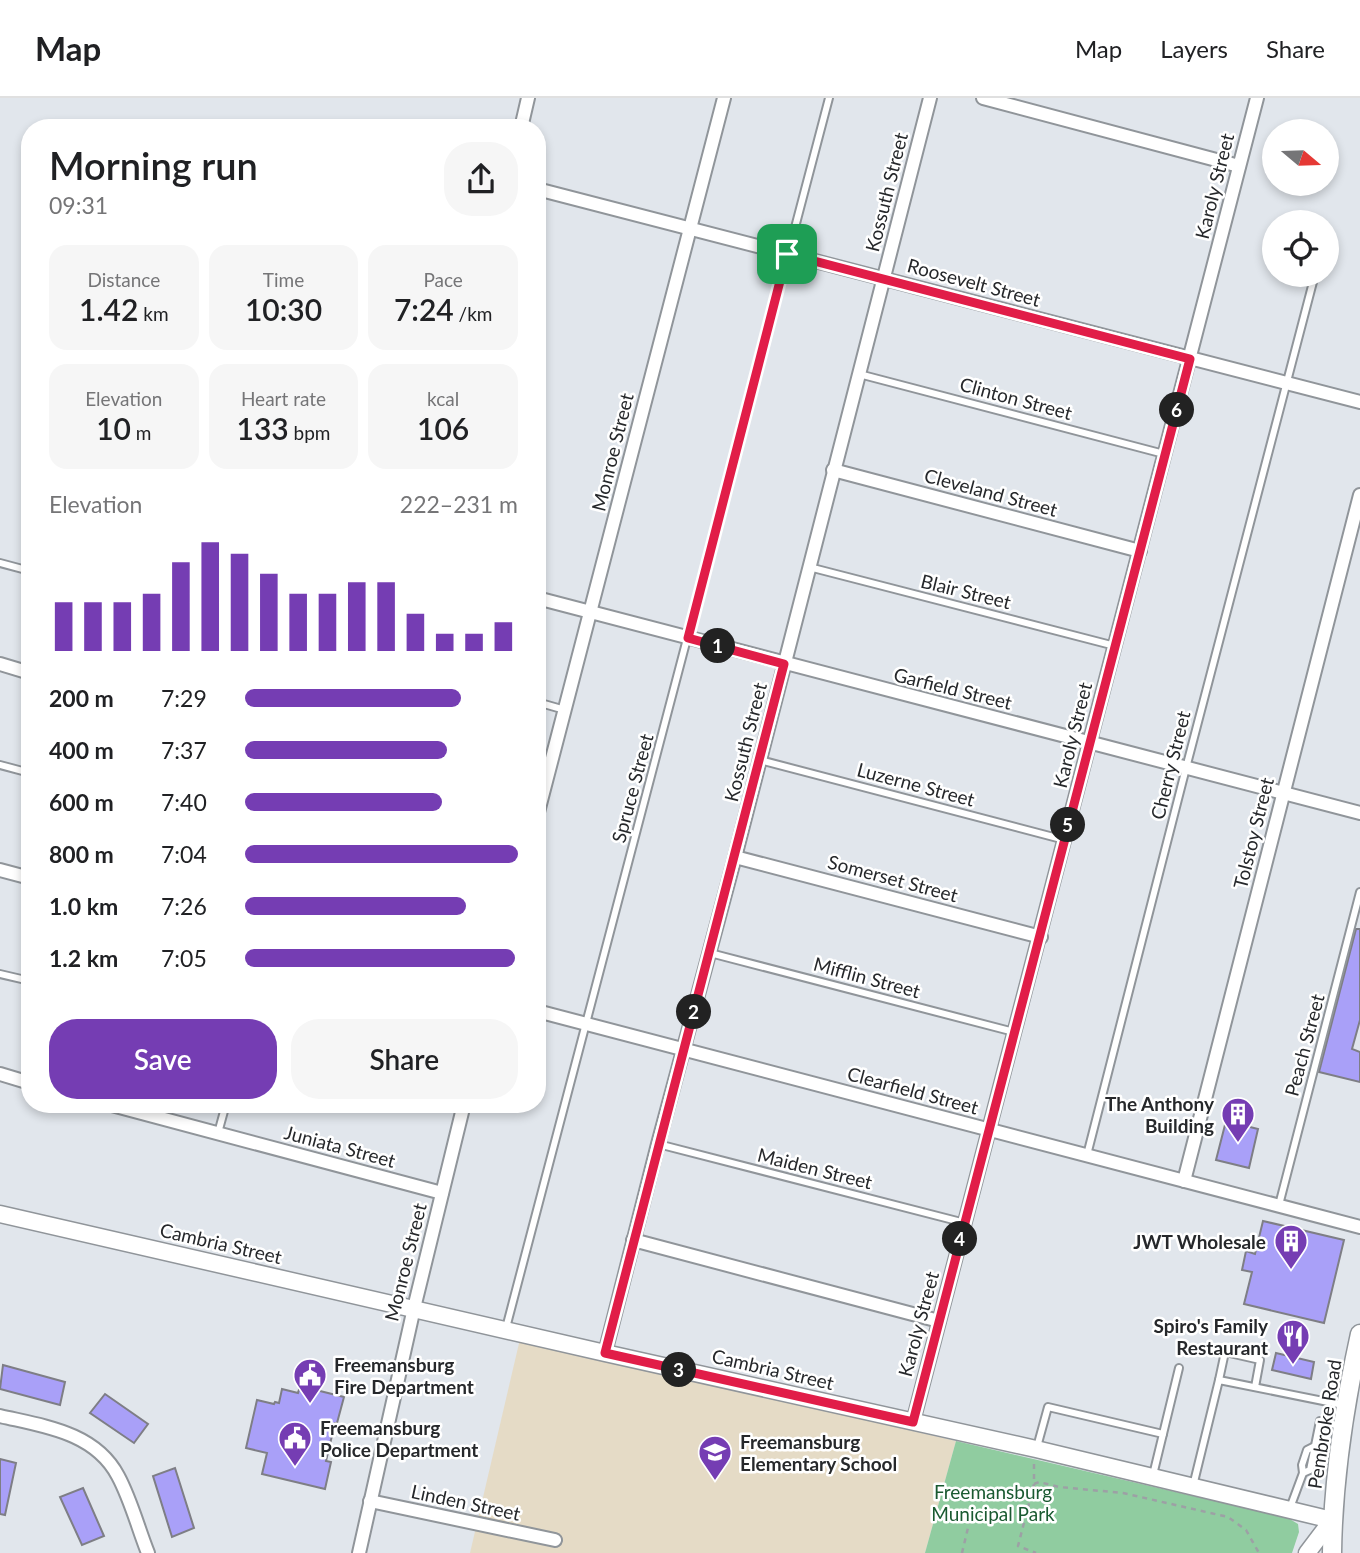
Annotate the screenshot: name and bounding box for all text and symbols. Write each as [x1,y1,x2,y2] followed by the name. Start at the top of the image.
[35,28,101,68] text: Map
[1075,34,1122,63] text: Map
[1160,34,1228,63] text: Layers
[1266,34,1325,63] text: Share
[1262,119,1339,196] north arrow
[1262,119,1339,287] map controls
[860,130,912,254] street label: Kossuth Street
[1190,131,1238,241] street label: Karoly Street
[49,142,258,188] text: Morning run
[444,142,518,216] button: share
[49,191,108,219] text: 09:31
[1262,210,1339,287] button: locate
[757,224,817,284] pin
[768,235,806,273] icon: arrive
[905,253,1043,311] street label: Roosevelt Street
[87,268,160,291] text: Distance
[263,268,304,291] text: Time
[423,268,463,291] text: Pace
[79,291,138,327] text: 1.42
[245,291,322,327] text: 10:30
[394,291,454,327] text: 7:24
[138,302,169,325] text: km
[454,302,492,325] text: /km
[957,372,1075,424] street label: Clinton Street
[85,387,162,410] text: Elevation
[241,387,326,410] text: Heart rate
[427,387,459,410] text: kcal
[586,390,638,513] street label: Monroe Street
[1160,392,1194,428] pin: 6
[1171,398,1182,421] text: 6
[96,410,131,446] text: 10
[237,410,289,446] text: 133
[417,410,469,446] text: 106
[131,421,151,444] text: m
[289,421,330,444] text: bpm
[922,463,1060,521] street label: Cleveland Street
[49,490,142,518] text: Elevation
[400,490,518,518] text: 222–231 m
[919,569,1014,613] street label: Blair Street
[700,628,736,664] pin: 1
[712,634,723,657] text: 1
[891,662,1015,714] street label: Garfield Street
[719,680,771,804] street label: Kossuth Street
[1048,680,1096,790] street label: Karoly Street
[49,684,114,712] text: 200 m
[161,684,207,712] text: 7:29
[1145,708,1195,822] street label: Cherry Street
[606,731,658,845] street label: Spruce Street
[49,736,114,764] text: 400 m
[161,736,207,764] text: 7:37
[855,757,977,811] street label: Luzerne Street
[1228,775,1278,891] street label: Tolstoy Street
[49,788,114,816] text: 600 m
[161,788,207,816] text: 7:40
[1050,808,1086,842] pin: 5
[1062,813,1073,836] text: 5
[49,840,114,868] text: 800 m
[161,840,207,868] text: 7:04
[826,850,961,906] street label: Somerset Street
[49,892,118,920] text: 1.0 km
[161,892,207,920] text: 7:26
[49,944,118,972] text: 1.2 km
[161,944,207,972] text: 7:05
[811,952,923,1002] street label: Mifflin Street
[1279,991,1329,1099] street label: Peach Street
[676,995,712,1030] pin: 2
[688,1000,699,1023] text: 2
[49,1019,277,1099] button: Save
[291,1019,518,1099] button: Share
[845,1061,981,1119] street label: Clearfield Street
[1105,1092,1215,1137] place label: The Anthony Building
[1219,1095,1257,1144] building icon: The Anthony Building
[282,1120,398,1172] street label: Juniata Street
[755,1143,875,1193] street label: Maiden Street
[379,1200,431,1323] street label: Monroe Street
[158,1218,284,1268] street label: Cambria Street
[942,1222,978,1256] pin: 4
[1272,1222,1310,1271] building icon: JWT Wholesale
[954,1227,965,1250] text: 4
[1133,1230,1266,1253] place label: JWT Wholesale
[893,1269,943,1379] street label: Karoly Street
[1154,1314,1269,1359] place label: Spiro's Family Restaurant
[1274,1317,1312,1366] restaurant icon: Spiro's Family Restaurant
[710,1344,836,1394] street label: Cambria Street
[662,1352,696,1388] pin: 3
[334,1353,474,1398] place label: Freemansburg Fire Department
[291,1356,329,1405] public building icon: Freemansburg Fire Department
[673,1358,684,1381] text: 3
[1302,1358,1346,1490] street label: Pembroke Road
[320,1416,478,1461] place label: Freemansburg Police Department
[276,1419,314,1468] public building icon: Freemansburg Police Department
[740,1430,897,1475] place label: Freemansburg Elementary School
[696,1433,734,1482] school or university icon: Freemansburg Elementary School
[409,1479,523,1525] street label: Linden Street
[931,1480,1055,1525] park label: Freemansburg Municipal Park

